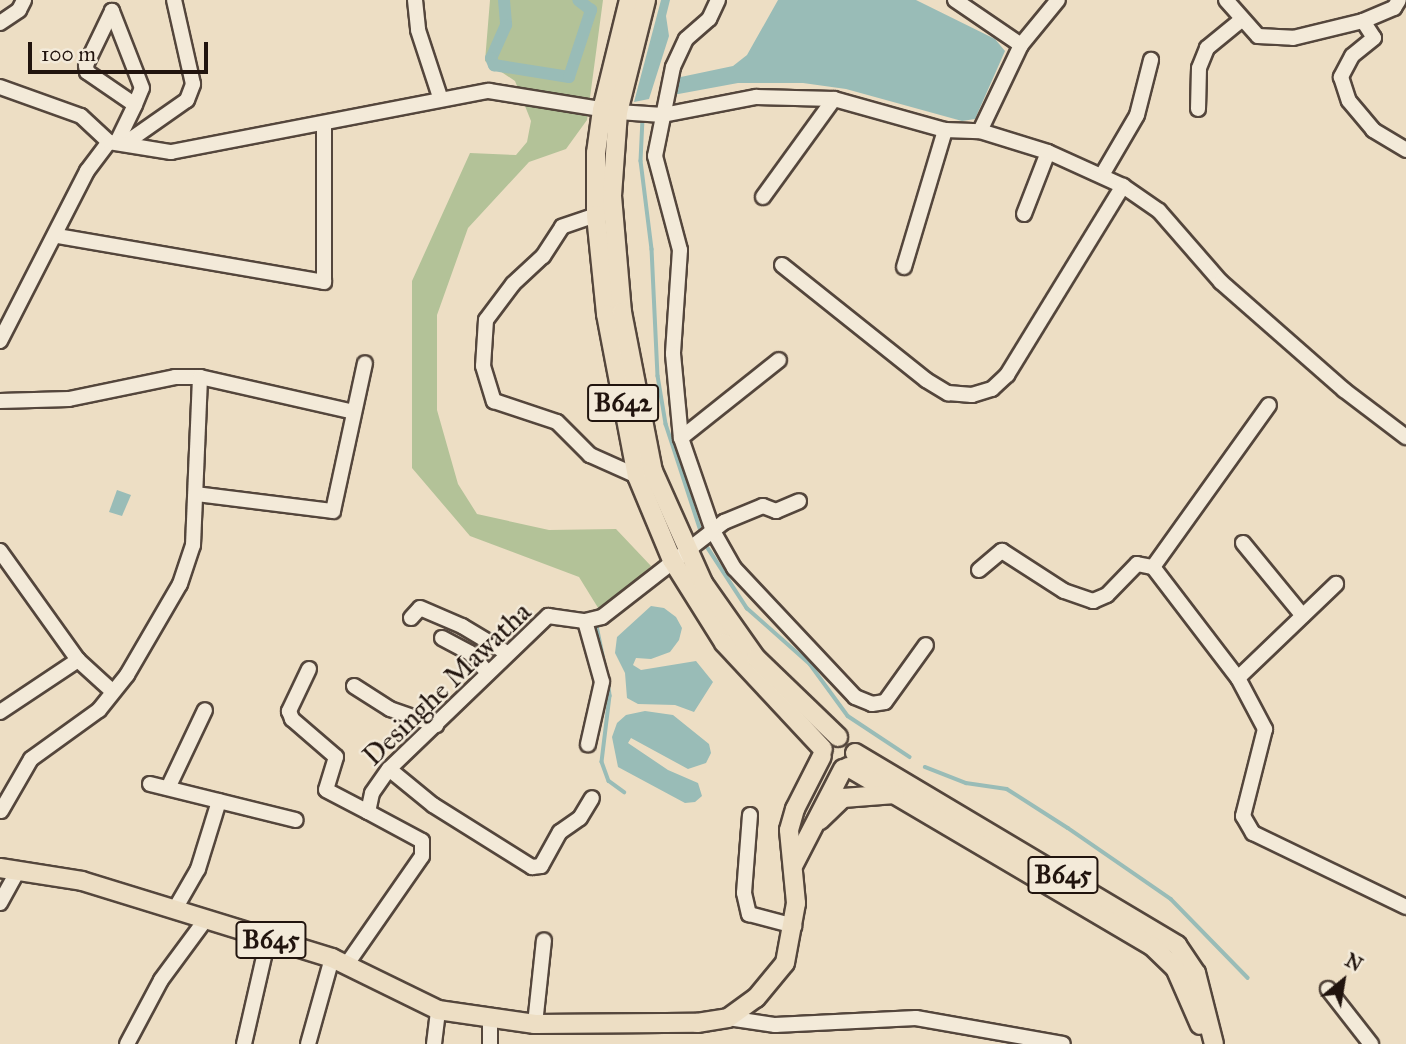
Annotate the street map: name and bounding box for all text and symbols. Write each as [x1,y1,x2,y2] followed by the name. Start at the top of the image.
[32,28,212,72] scale bar
[41,41,96,67] text: 100 m
[586,380,660,426] road number: B642
[356,595,538,773] street label: Desinghe Mawatha
[1026,852,1100,898] road number: B645
[234,917,308,962] road number: B645
[1308,946,1378,1016] north arrow
[1341,948,1366,976] text: N

